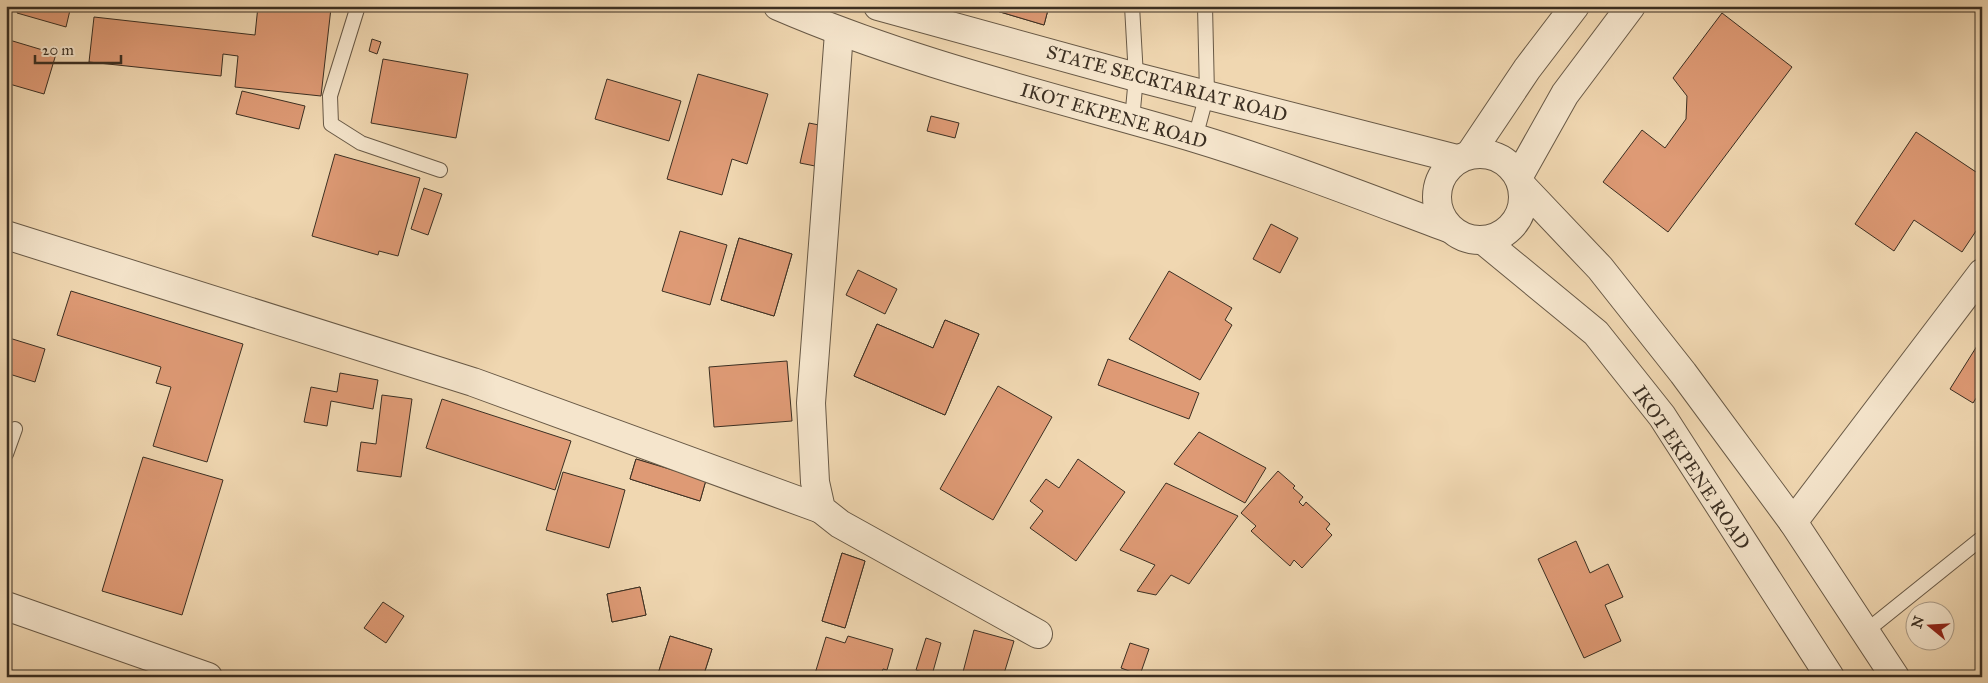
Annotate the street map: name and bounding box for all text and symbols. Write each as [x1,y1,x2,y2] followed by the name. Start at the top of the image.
[35,32,121,64] scale bar
[1044,40,1290,127] street label: STATE SECRTARIAT ROAD
[42,41,74,59] text: 20 m
[1018,78,1210,153] street label: IKOT EKPENE ROAD
[1628,381,1755,554] street label: IKOT EKPENE ROAD
[1906,600,1956,650] north arrow
[1908,614,1928,630] text: N

